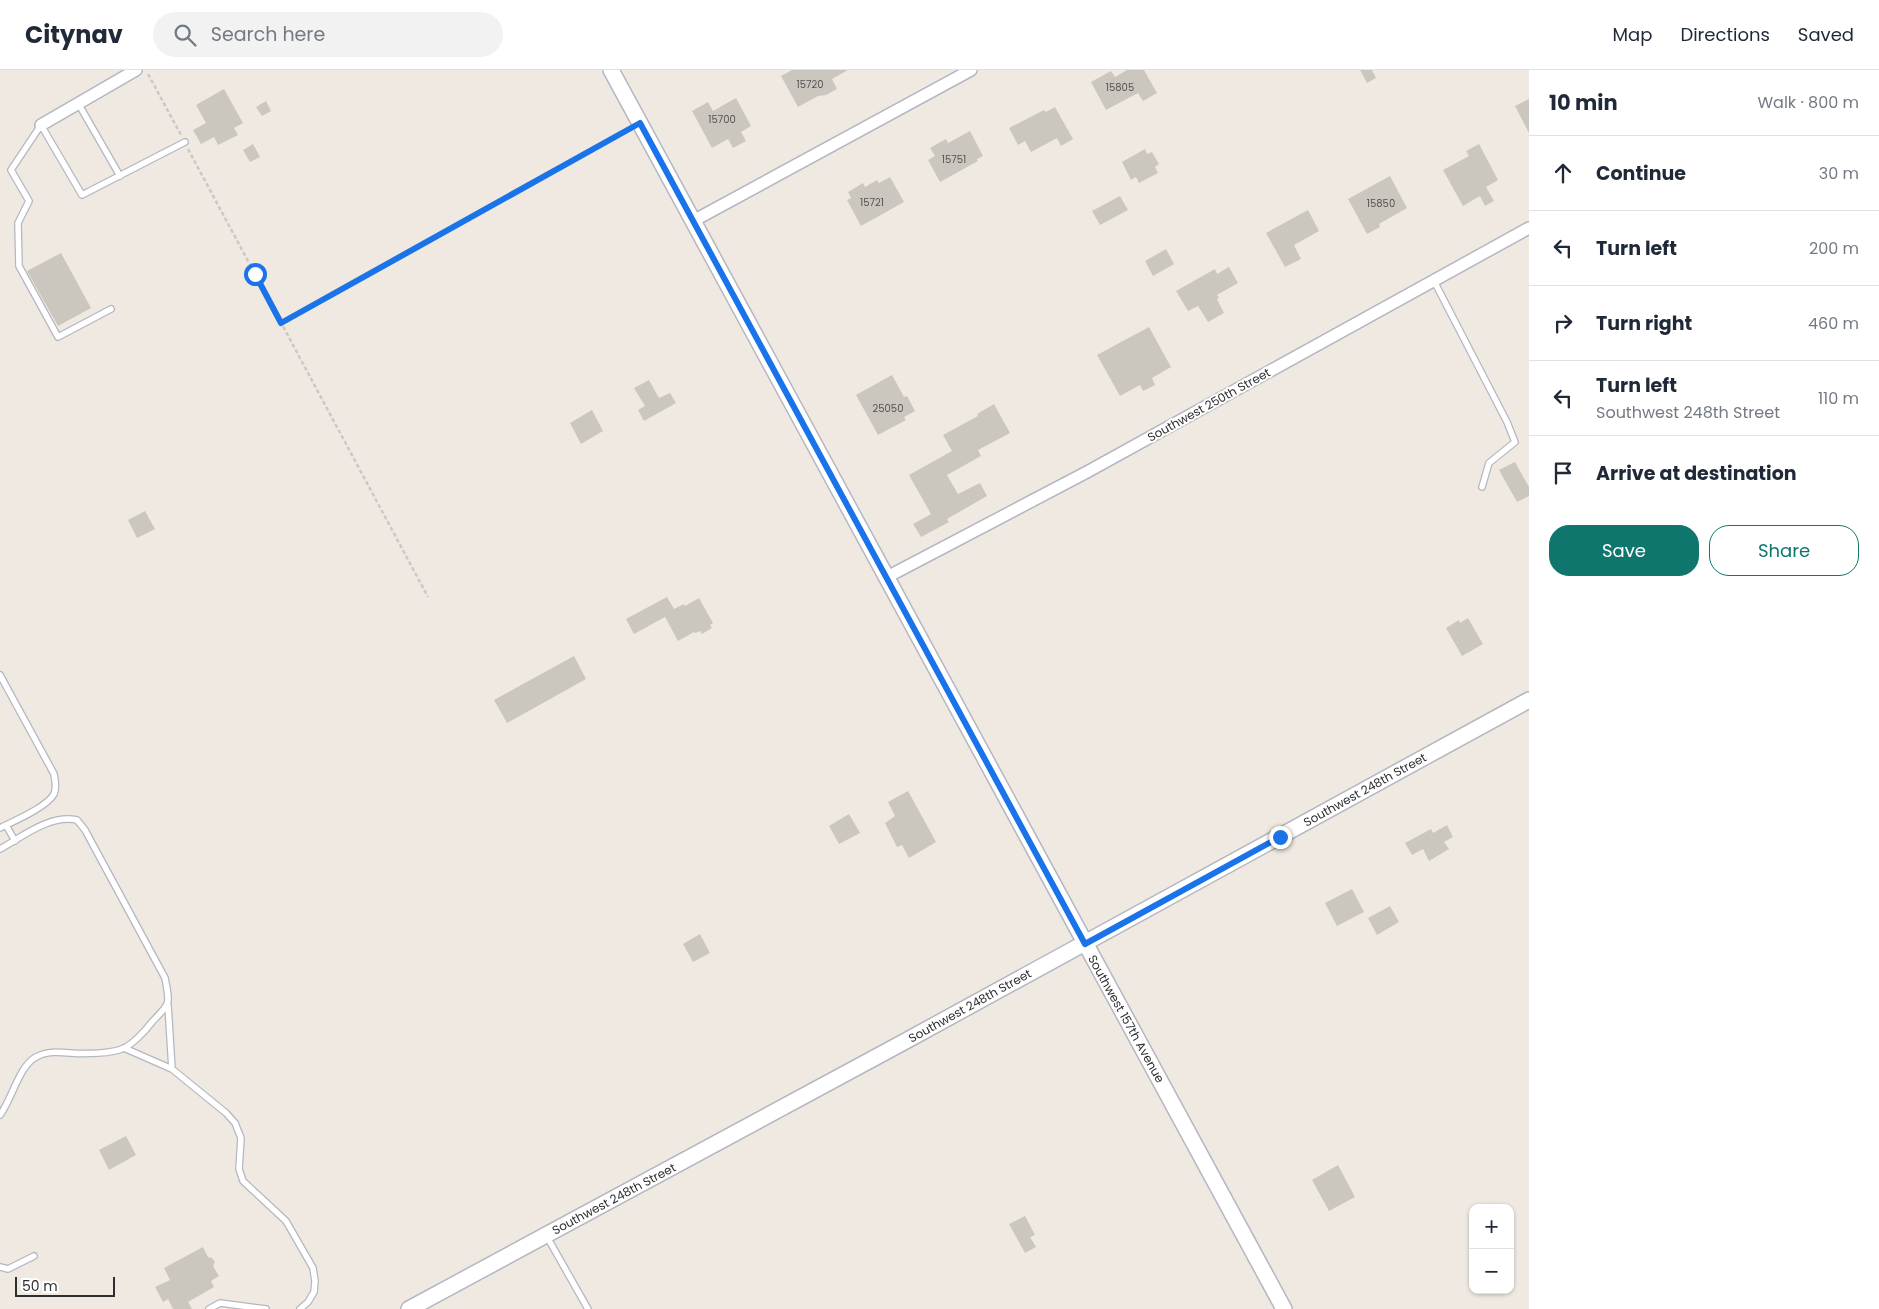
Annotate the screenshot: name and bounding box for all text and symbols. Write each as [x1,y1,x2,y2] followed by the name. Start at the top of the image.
[153,12,503,57] search box
[25,18,123,51] text: Citynav
[171,21,199,49] icon: search
[211,21,325,48] text: Search here
[1613,22,1652,47] text: Map
[1680,22,1770,47] text: Directions
[1798,22,1854,47] text: Saved
[797,77,823,92] house number: 15720
[1106,80,1134,95] house number: 15805
[1549,88,1618,117] text: 10 min
[1758,91,1859,114] text: Walk · 800 m
[708,112,736,127] house number: 15700
[942,152,966,167] house number: 15751
[1549,159,1577,187] icon: ahead
[1596,160,1686,187] text: Continue
[1819,162,1859,185] text: 30 m
[860,195,884,210] house number: 15721
[1367,196,1395,211] house number: 15850
[1549,234,1577,262] icon: left
[1596,235,1677,262] text: Turn left
[1809,237,1859,260] text: 200 m
[244,263,267,286] route start
[1549,309,1577,337] icon: right
[1596,310,1692,337] text: Turn right
[1808,312,1859,335] text: 460 m
[1144,364,1273,445] street label: Southwest 250th Street
[1596,372,1677,399] text: Turn left
[1549,384,1577,412] icon: left
[1818,387,1859,410] text: 110 m
[873,401,903,416] house number: 25050
[1596,401,1780,424] text: Southwest 248th Street
[1549,459,1577,487] icon: arrive
[1596,460,1797,487] text: Arrive at destination
[1549,525,1699,576] button: Save
[1709,525,1859,576] button: Share
[1300,749,1429,830] street label: Southwest 248th Street
[1269,826,1292,849] route end
[1084,952,1169,1086] street label: Southwest 157th Avenue
[905,965,1034,1046] street label: Southwest 248th Street
[549,1159,679,1238] street label: Southwest 248th Street
[1469,1204,1514,1294] map controls
[1469,1204,1514,1249] button: +
[1469,1249,1514,1294] button: −
[15,1274,115,1297] scale bar
[22,1276,58,1296] text: 50 m

